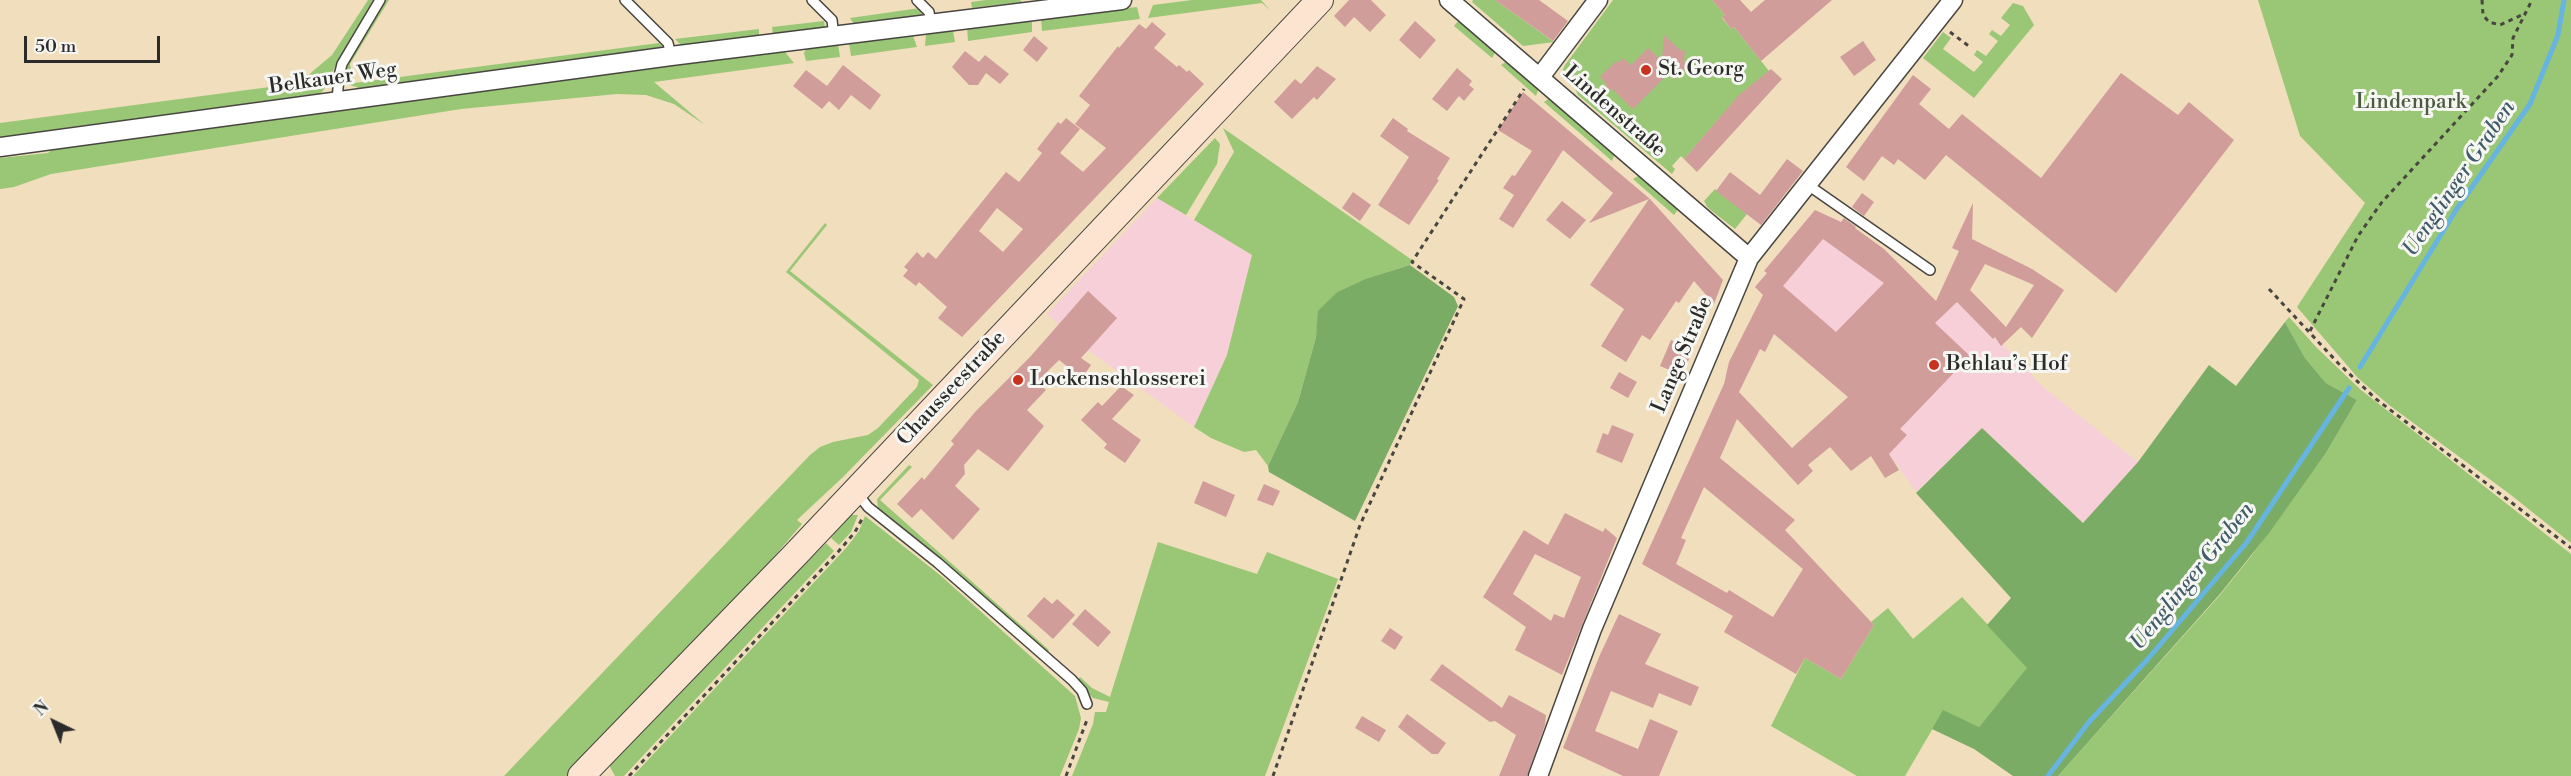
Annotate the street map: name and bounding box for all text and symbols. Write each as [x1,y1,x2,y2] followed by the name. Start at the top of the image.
[27,24,164,62] scale bar
[35,35,76,58] text: 50 m
[1658,57,1744,83] place label: St. Georg
[267,58,399,100] street label: Belkauer Weg
[1558,61,1670,163] street label: Lindenstraße
[1639,63,1653,77] marker: St. Georg
[2356,90,2466,116] park label: Lindenpark
[2398,96,2522,262] water label: Uenglinger Graben
[1647,293,1719,417] street label: Lange Straße
[892,326,1012,452] street label: Chausseestraße
[1946,352,2067,378] place label: Behlau’s Hof
[1927,358,1941,372] marker: Behlau’s Hof
[1030,367,1206,393] place label: Lockenschlosserei
[1011,373,1025,387] marker: Lockenschlosserei
[2125,498,2261,656] water label: Uenglinger Graben
[24,692,84,752] north arrow
[30,697,53,720] text: N

